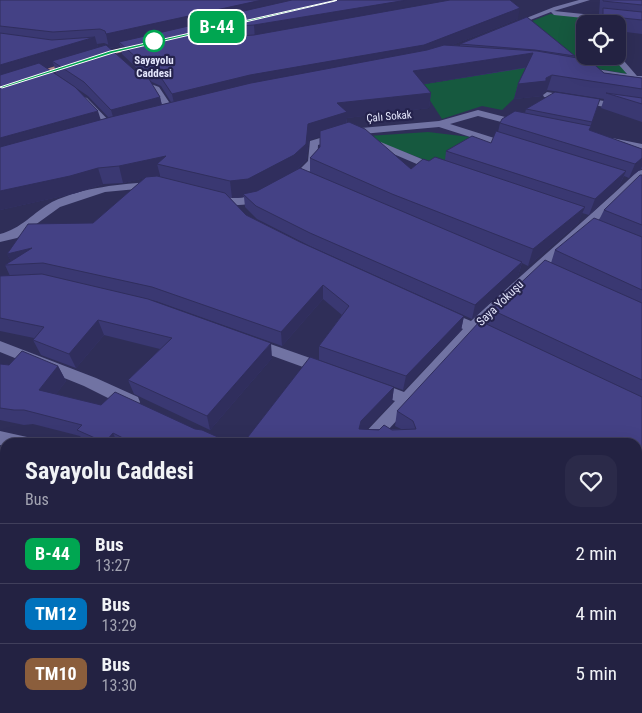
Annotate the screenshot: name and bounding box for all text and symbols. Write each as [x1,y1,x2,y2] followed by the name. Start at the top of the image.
[182,11,252,43] line badge: B-44
[576,15,626,65] map controls
[576,15,626,65] button: locate
[200,16,234,37] text: B-44
[143,30,165,52] marker: Sayayolu Caddesi
[134,54,174,80] place label: Sayayolu Caddesi
[366,108,412,125] street label: Çalı Sokak
[474,277,526,329] street label: Saya Yokuşu
[565,455,617,507] button: heart
[25,457,194,485] text: Sayayolu Caddesi
[25,490,49,509] text: Bus
[95,533,124,556] text: Bus
[575,542,617,565] text: 2 min
[35,543,70,564] text: B-44
[95,556,130,575] text: 13:27
[102,593,130,616] text: Bus
[575,602,617,625] text: 4 min
[35,603,77,624] text: TM12
[102,616,137,635] text: 13:29
[102,653,130,676] text: Bus
[575,662,617,685] text: 5 min
[35,663,77,684] text: TM10
[102,676,137,695] text: 13:30

